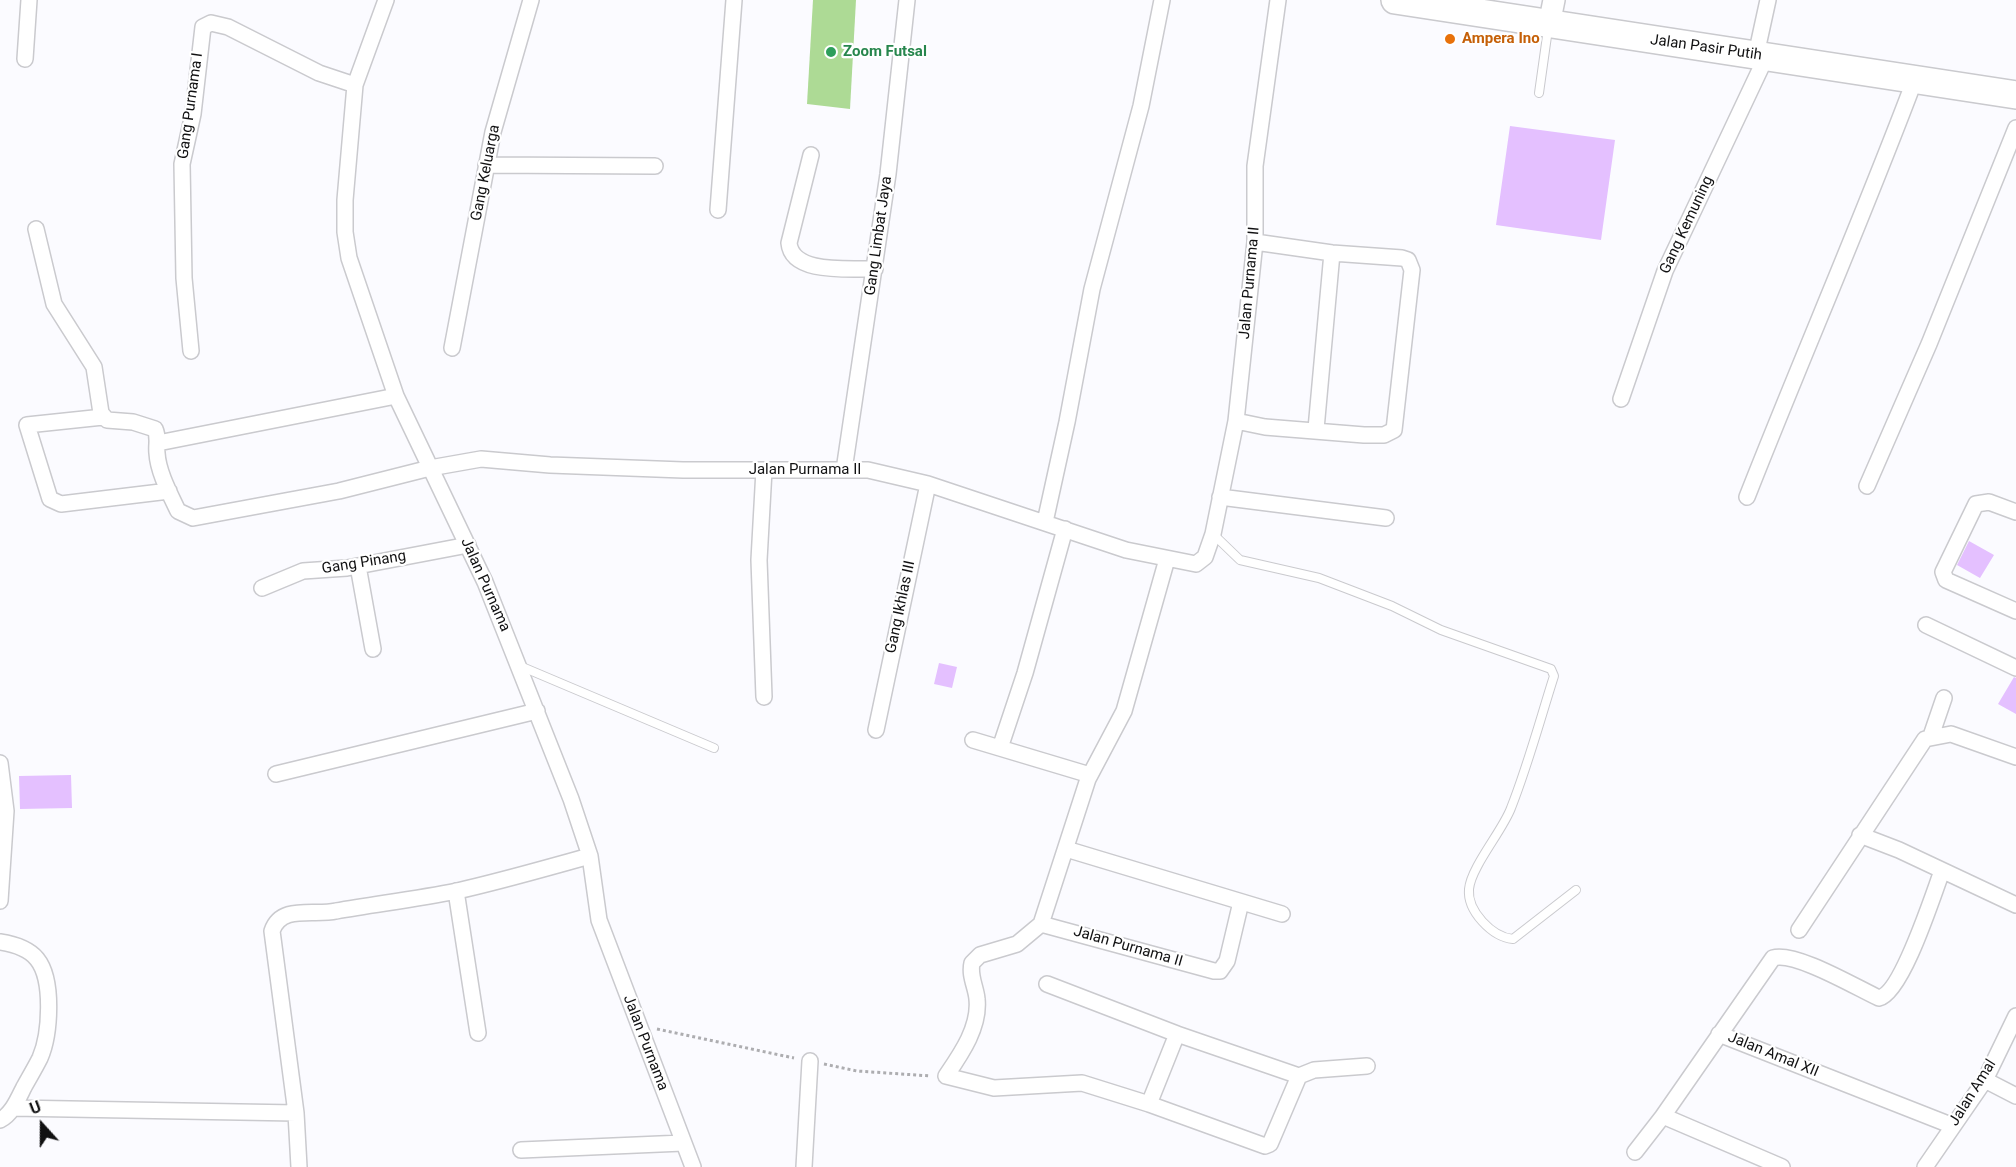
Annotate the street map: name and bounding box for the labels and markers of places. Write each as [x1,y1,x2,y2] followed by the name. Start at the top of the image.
[1462,30,1540,48] place label: Ampera Ino
[1443,32,1457,46] marker: Ampera Ino
[843,43,927,61] place label: Zoom Futsal
[824,45,838,59] marker: Zoom Futsal

